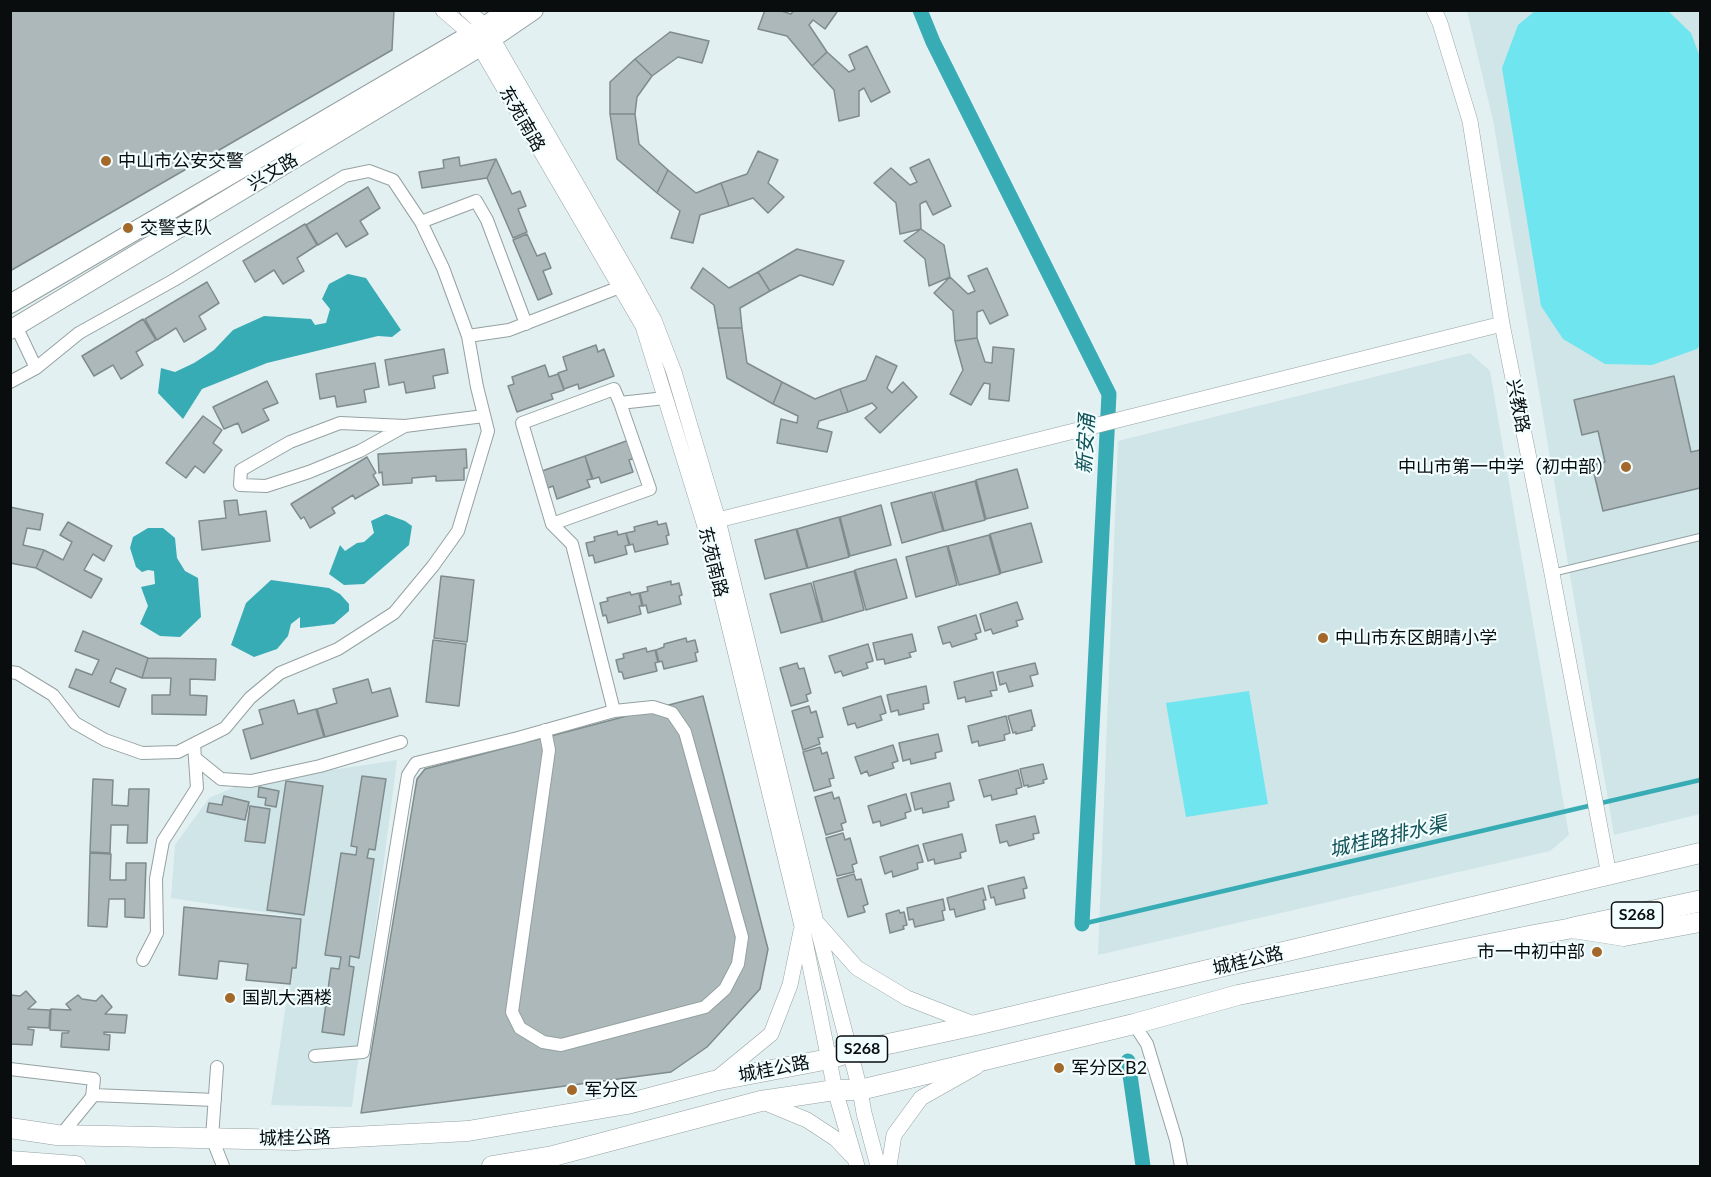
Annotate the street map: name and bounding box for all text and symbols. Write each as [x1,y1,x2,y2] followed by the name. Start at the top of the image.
[495,82,549,156] street label: 东苑南路
[244,149,302,195] street label: 兴文路
[118,150,244,172] place label: 中山市公安交警
[99,154,113,168] marker: 中山市公安交警
[140,217,212,239] place label: 交警支队
[121,221,135,235] marker: 交警支队
[1502,377,1534,435] street label: 兴教路
[1072,413,1100,475] water label: 新安涌
[1398,456,1614,478] place label: 中山市第一中学（初中部）
[1619,460,1633,474] marker: 中山市第一中学（初中部）
[694,524,732,600] street label: 东苑南路
[1335,627,1497,649] place label: 中山市东区朗晴小学
[1316,631,1330,645] marker: 中山市东区朗晴小学
[1327,812,1449,862] water label: 城桂路排水渠
[1612,902,1662,928] road number: S268
[1477,941,1585,963] place label: 市一中初中部
[1210,942,1286,980] street label: 城桂公路
[1590,945,1604,959] marker: 市一中初中部
[242,987,332,1009] place label: 国凯大酒楼
[223,991,237,1005] marker: 国凯大酒楼
[836,1036,888,1062] road number: S268
[737,1052,811,1086] street label: 城桂公路
[1071,1057,1147,1079] place label: 军分区B2
[1052,1061,1066,1075] marker: 军分区B2
[584,1079,638,1101] place label: 军分区
[565,1083,579,1097] marker: 军分区
[259,1127,331,1149] street label: 城桂公路

